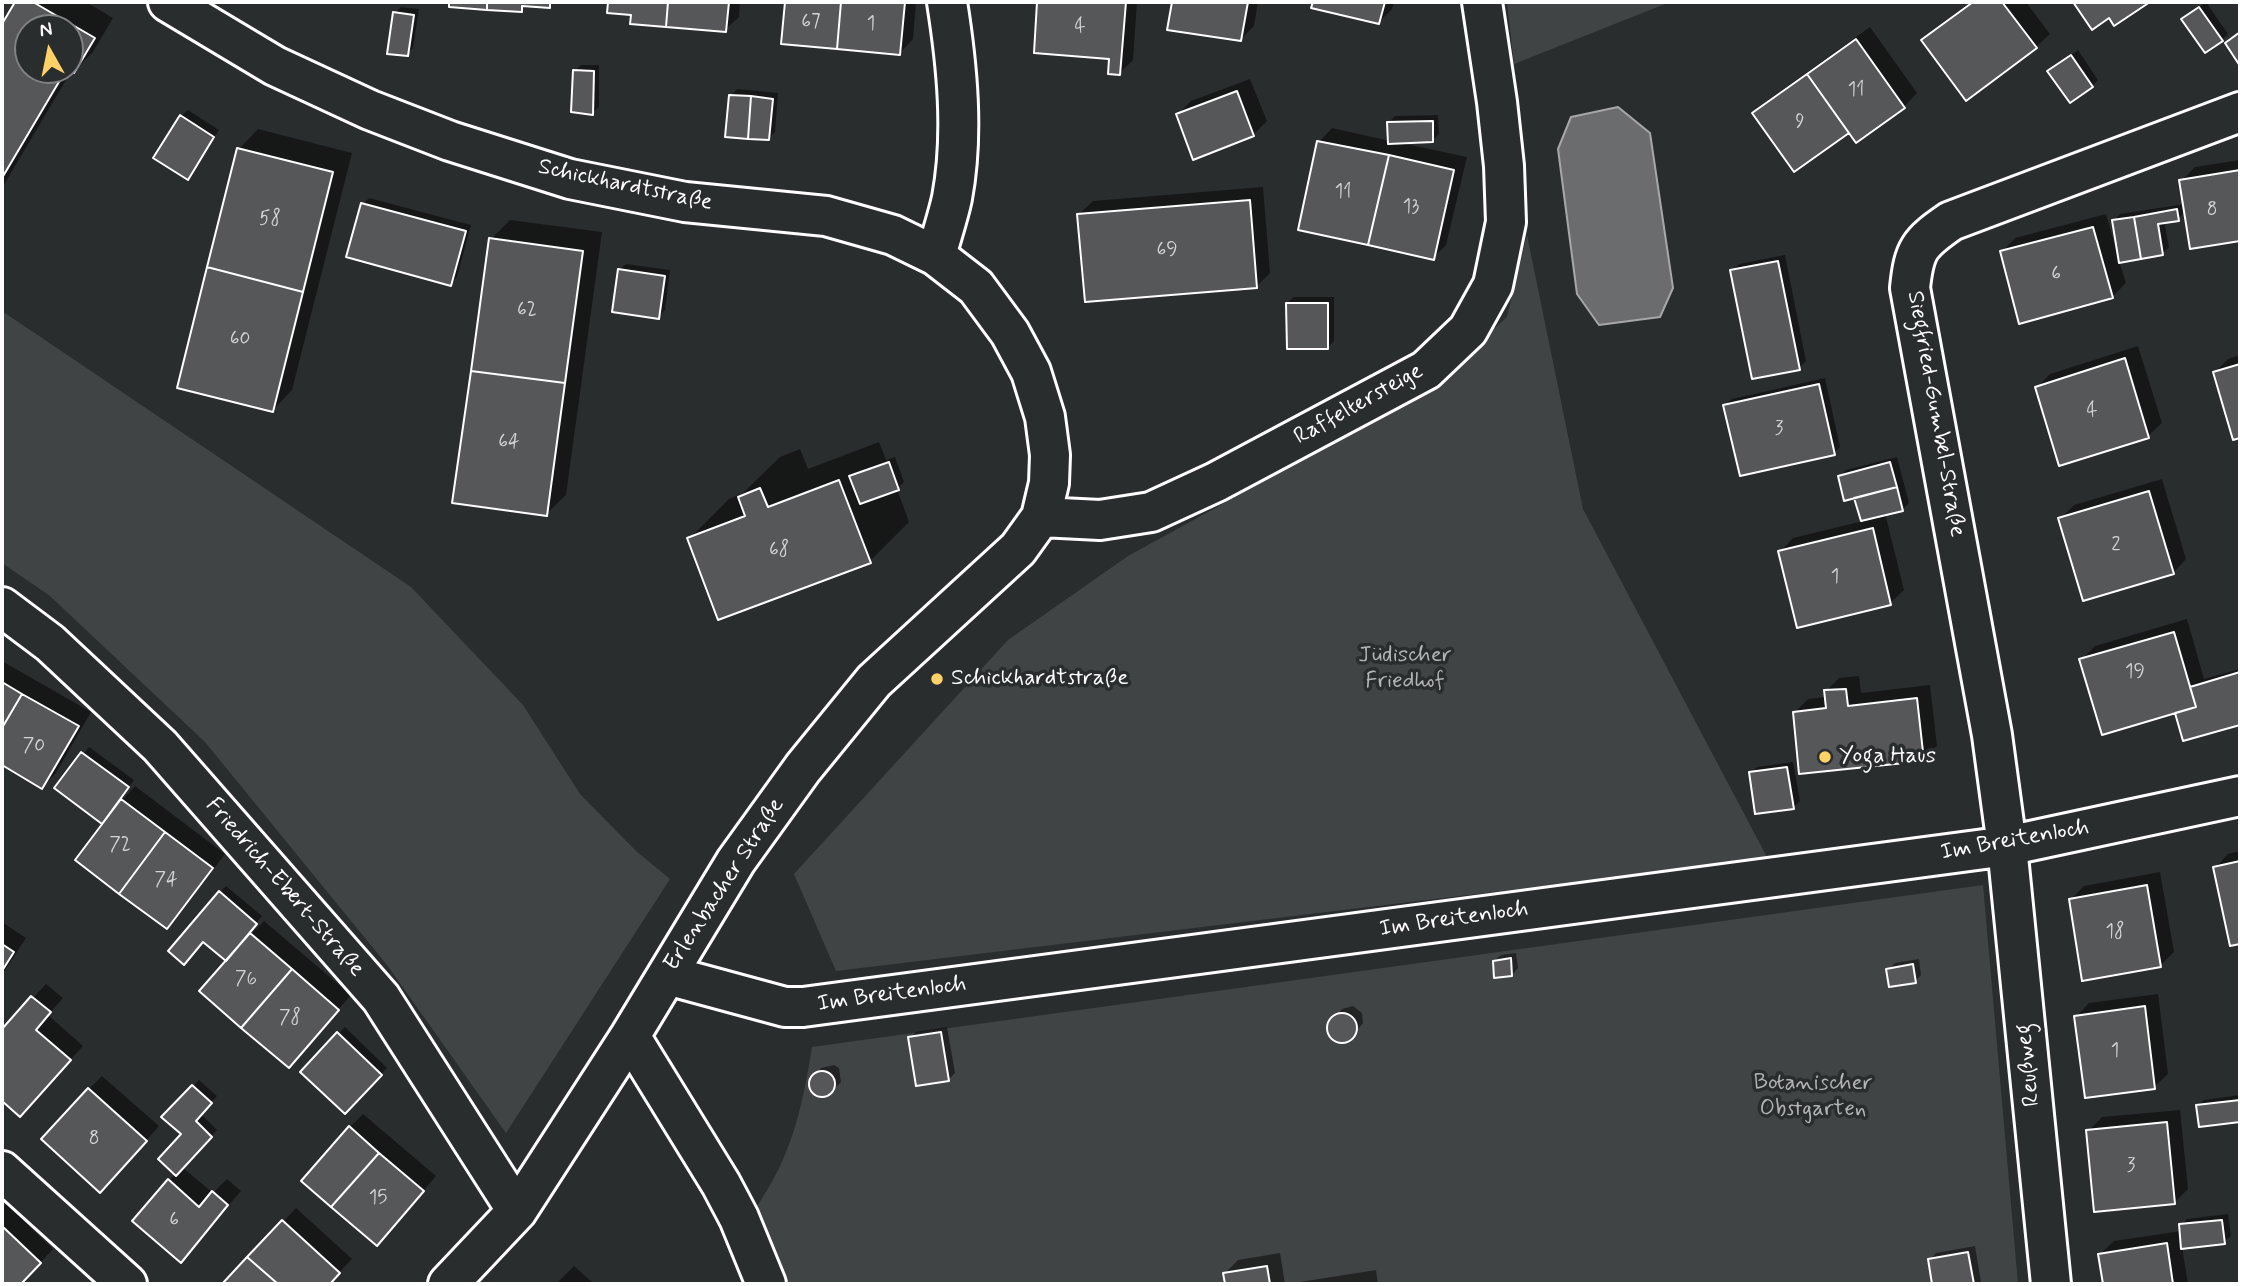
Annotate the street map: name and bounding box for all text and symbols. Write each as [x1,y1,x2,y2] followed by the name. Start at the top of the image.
[801,12,821,34] house number: 67
[14,14,84,84] north arrow
[867,14,875,36] house number: 1
[38,16,54,43] text: N
[1074,17,1086,39] house number: 4
[1848,80,1864,102] house number: 11
[1795,112,1805,134] house number: 9
[535,154,715,218] street label: Schickhardtstraße
[1335,182,1351,204] house number: 11
[1403,197,1419,219] house number: 13
[2207,200,2217,222] house number: 8
[259,209,281,231] house number: 58
[1156,240,1178,262] house number: 69
[2051,264,2061,286] house number: 6
[1900,289,1970,539] street label: Siegfried-Gumbel-Straße
[517,300,537,322] house number: 62
[230,329,250,351] house number: 60
[1290,358,1428,452] street label: Raffeltersteige
[2086,401,2098,423] house number: 4
[1775,419,1783,441] house number: 3
[498,432,520,454] house number: 64
[2111,535,2121,557] house number: 2
[769,540,789,562] house number: 68
[1831,567,1839,589] house number: 1
[1358,642,1452,696] park label: Jüdischer Friedhof
[2125,662,2145,684] house number: 19
[951,665,1128,693] place label: Schickhardtstraße
[929,671,945,687] marker: Schickhardtstraße
[23,736,45,758] house number: 70
[1839,743,1936,771] place label: Yoga Haus
[1817,749,1833,765] marker: Yoga Haus
[199,793,369,983] street label: Friedrich-Ebert-Straße
[659,793,791,977] street label: Erlenbacher Straße
[1939,814,2091,868] street label: Im Breitenloch
[109,835,131,857] house number: 72
[154,870,178,892] house number: 74
[1378,896,1530,944] street label: Im Breitenloch
[2106,922,2124,944] house number: 18
[235,969,257,991] house number: 76
[816,971,968,1019] street label: Im Breitenloch
[279,1008,301,1030] house number: 78
[2011,1022,2047,1108] street label: Reußweg
[2111,1041,2119,1063] house number: 1
[1753,1070,1873,1124] park label: Botanischer Obstgarten
[89,1129,99,1151] house number: 8
[2127,1156,2135,1178] house number: 3
[369,1188,387,1210] house number: 15
[169,1210,179,1232] house number: 6

